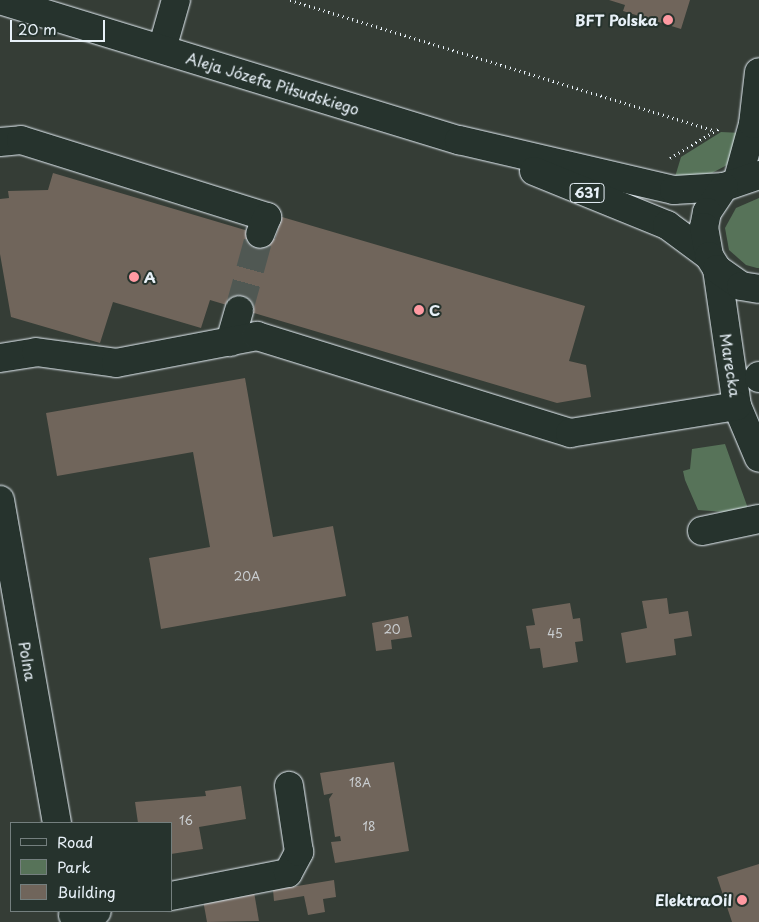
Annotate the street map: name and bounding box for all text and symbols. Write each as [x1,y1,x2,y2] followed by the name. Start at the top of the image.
[12,10,108,42] scale bar
[575,11,658,29] place label: BFT Polska
[662,14,674,26] marker: BFT Polska
[18,17,57,40] text: 20 m
[184,48,362,118] street label: Aleja Józefa Piłsudskiego
[570,182,604,204] road number: 631
[144,268,156,286] place label: A
[128,271,140,283] marker: A
[429,301,440,319] place label: C
[413,304,425,316] marker: C
[717,332,745,398] street label: Marecka
[234,570,260,584] house number: 20A
[383,623,401,637] house number: 20
[547,627,563,641] house number: 45
[16,640,40,682] street label: Polna
[349,776,371,790] house number: 18A
[179,814,193,828] house number: 16
[363,820,375,834] house number: 18
[10,822,172,912] legend
[57,830,93,853] text: Road
[57,855,91,878] text: Park
[57,880,116,903] text: Building
[655,891,732,909] place label: ElektraOil
[736,894,748,906] marker: ElektraOil

